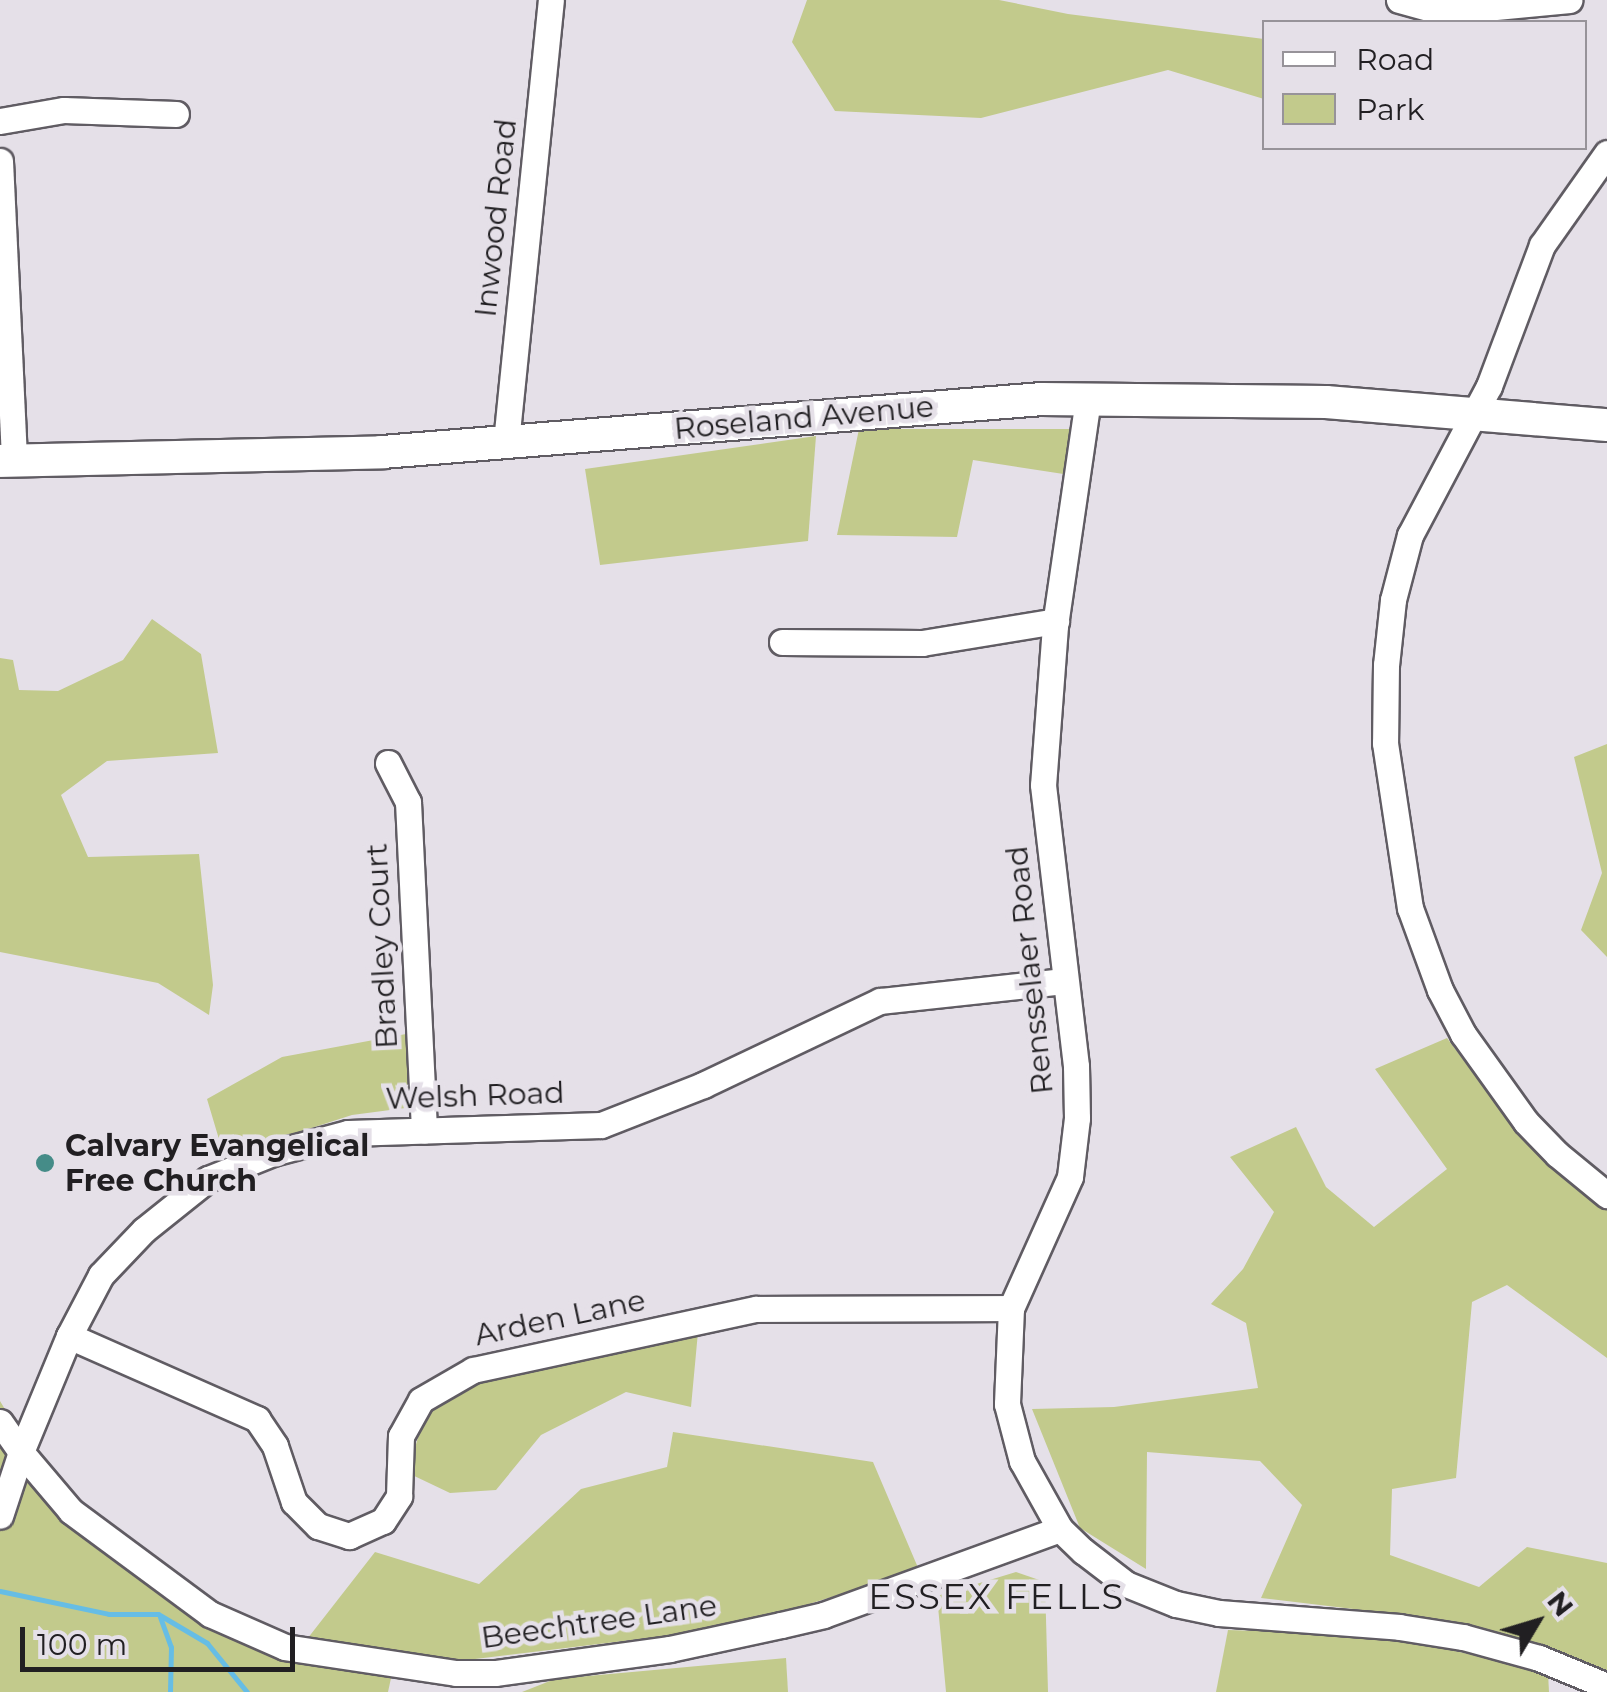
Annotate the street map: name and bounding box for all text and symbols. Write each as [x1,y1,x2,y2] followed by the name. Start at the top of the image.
[1262,20,1587,150] legend
[1356,41,1434,78] text: Road
[1356,91,1425,128] text: Park
[468,117,524,319] street label: Inwood Road
[673,389,935,447] street label: Roseland Avenue
[359,842,405,1050] street label: Bradley Court
[999,844,1061,1096] street label: Rensselaer Road
[385,1075,565,1117] street label: Welsh Road
[65,1128,369,1198] place label: Calvary Evangelical Free Church
[34,1152,56,1174] marker: Calvary Evangelical Free Church
[471,1282,649,1354] street label: Arden Lane
[1487,1572,1587,1672] north arrow
[868,1576,1126,1618] district label: ESSEX FELLS
[1540,1584,1581,1623] text: N
[479,1588,719,1656] street label: Beechtree Lane
[25,1607,300,1669] scale bar
[37,1626,127,1663] text: 100 m

